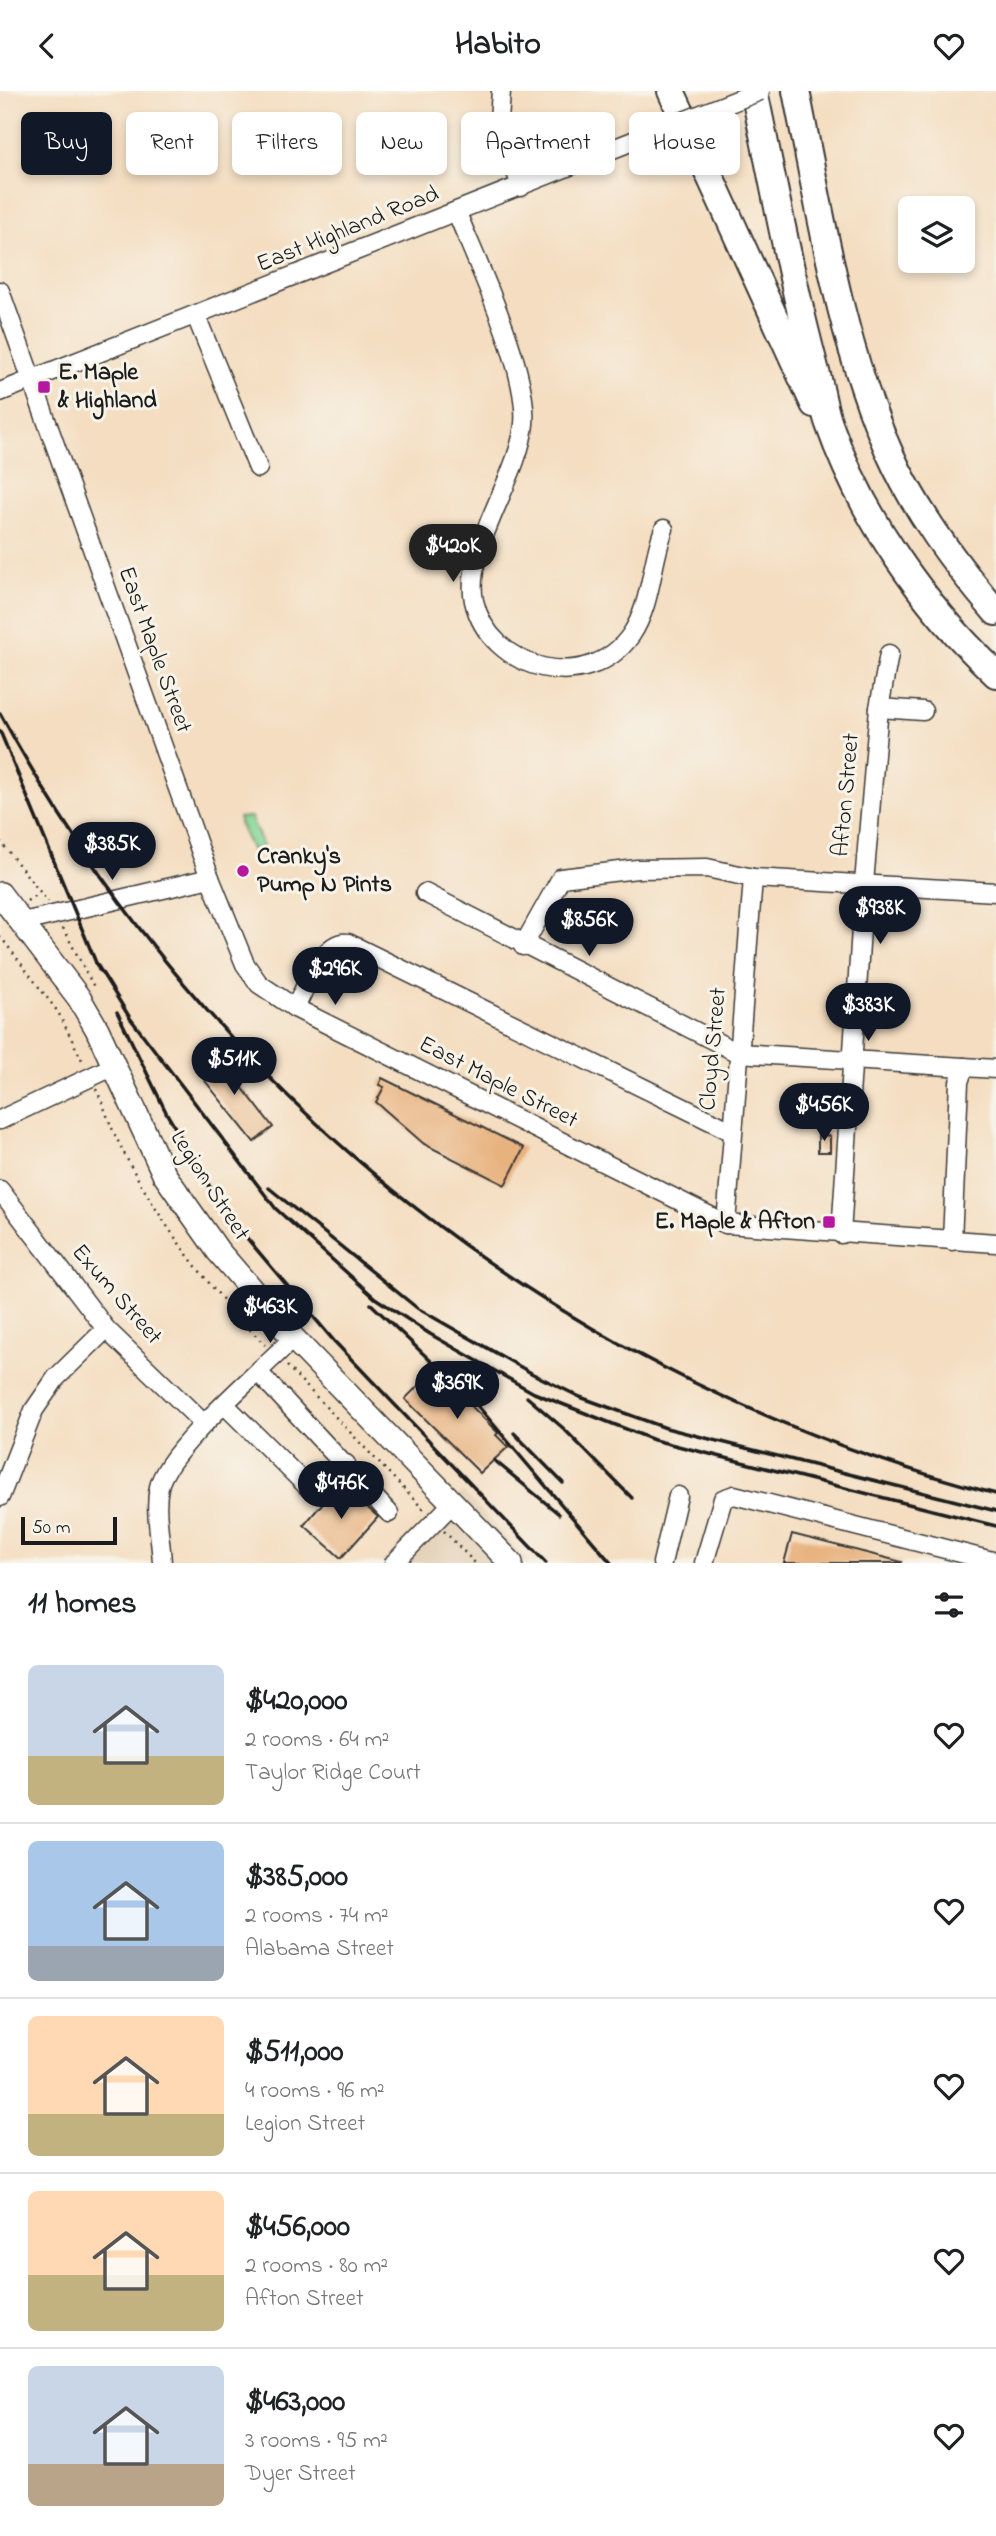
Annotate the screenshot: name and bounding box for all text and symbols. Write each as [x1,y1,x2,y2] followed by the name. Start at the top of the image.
[455,22,541,69] text: Habito
[28,27,66,65] icon: back
[930,27,968,65] icon: heart
[21,112,112,175] chip: Buy
[126,112,218,175] chip: Rent
[232,112,342,175] chip: Filters
[356,112,447,175] chip: New
[461,112,615,175] chip: Apartment
[629,112,740,175] chip: House
[252,177,445,283] street label: East Highland Road
[898,196,975,273] map controls
[898,196,975,273] button: layers
[57,356,157,420] place label: E. Maple & Highland
[36,379,52,395] marker: E. Maple & Highland
[404,525,502,584] pin: $420K
[425,530,481,563] text: $420K
[108,562,200,738] street label: East Maple Street
[824,732,870,858] street label: Afton Street
[63,823,161,882] pin: $385K
[84,828,140,861] text: $385K
[257,840,392,903] place label: Cranky's Pump N Pints
[235,863,251,879] marker: Cranky's Pump N Pints
[831,887,929,946] pin: $938K
[855,892,905,925] text: $938K
[540,899,638,958] pin: $856K
[561,904,617,937] text: $856K
[286,947,384,1007] pin: $296K
[308,953,362,986] text: $296K
[819,983,917,1043] pin: $383K
[691,986,738,1112] street label: Cloyd Street
[842,989,894,1022] text: $383K
[412,1028,584,1138] street label: East Maple Street
[185,1037,283,1097] pin: $511K
[208,1043,260,1076] text: $511K
[775,1083,873,1143] pin: $456K
[795,1089,853,1122] text: $456K
[160,1124,258,1248] street label: Legion Street
[655,1205,815,1240] place label: E. Maple & Afton
[821,1214,837,1230] marker: E. Maple & Afton
[62,1237,170,1353] street label: Exum Street
[221,1285,319,1345] pin: $463K
[243,1291,297,1324] text: $463K
[408,1361,506,1421] pin: $369K
[431,1367,483,1400] text: $369K
[292,1461,390,1521] pin: $476K
[314,1467,368,1500] text: $476K
[21,1514,117,1546] scale bar
[32,1515,71,1542] text: 50 m
[28,1583,136,1627] text: 11 homes
[930,1586,968,1624] icon: filters
[245,1680,347,1724] text: $420,000
[84,1693,168,1777] icon: home
[930,1716,968,1754] icon: heart
[245,1724,389,1757] text: 2 rooms · 64 m²
[245,1757,421,1790] text: Taylor Ridge Court
[245,1856,348,1900] text: $385,000
[84,1869,168,1953] icon: home
[930,1892,968,1930] icon: heart
[245,1900,389,1933] text: 2 rooms · 74 m²
[245,1933,394,1966] text: Alabama Street
[245,2031,343,2075] text: $511,000
[84,2044,168,2128] icon: home
[930,2067,968,2105] icon: heart
[245,2075,385,2108] text: 4 rooms · 96 m²
[245,2108,365,2141] text: Legion Street
[245,2206,350,2250] text: $456,000
[84,2219,168,2303] icon: home
[930,2242,968,2280] icon: heart
[245,2250,388,2283] text: 2 rooms · 80 m²
[245,2283,364,2316] text: Afton Street
[245,2381,345,2425] text: $463,000
[84,2394,168,2478] icon: home
[930,2417,968,2455] icon: heart
[245,2425,388,2458] text: 3 rooms · 95 m²
[245,2458,356,2491] text: Dyer Street

